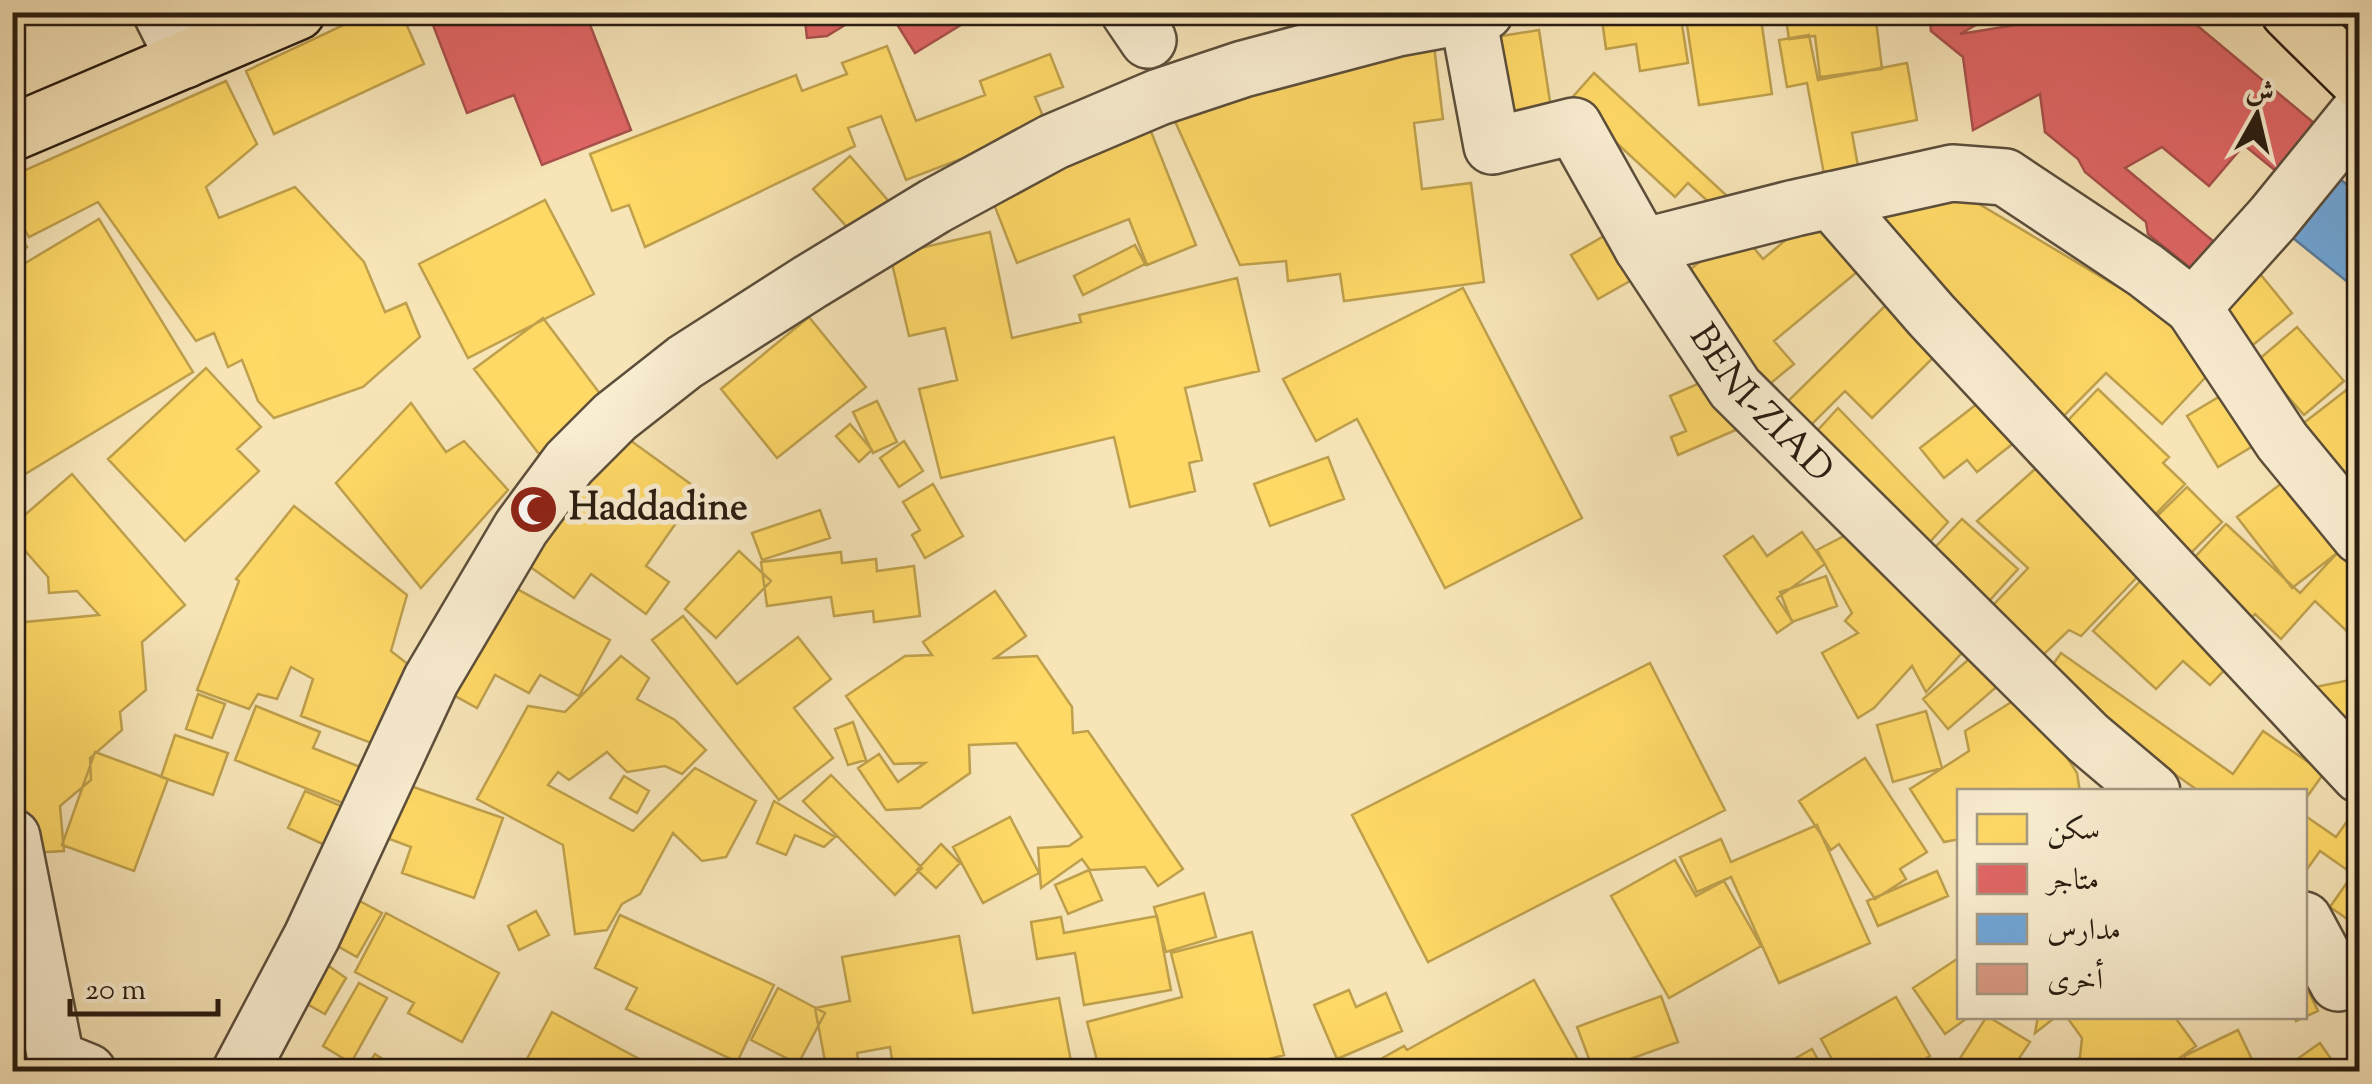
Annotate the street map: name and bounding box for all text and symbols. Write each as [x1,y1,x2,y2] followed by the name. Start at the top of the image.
[2207,65,2307,165] north arrow
[2244,71,2277,115] text: ش
[1674,315,1844,497] street label: BENI-ZIAD
[569,483,748,537] place label: Haddadine
[508,484,560,536] mosque icon: Haddadine
[1957,789,2307,1019] legend
[2047,810,2100,853] text: سكن
[2044,860,2099,903] text: متاجر
[2047,910,2121,953] text: مدارس
[70,954,218,1016] scale bar
[2047,958,2103,1003] text: أخرى
[85,970,146,1013] text: 20 m

